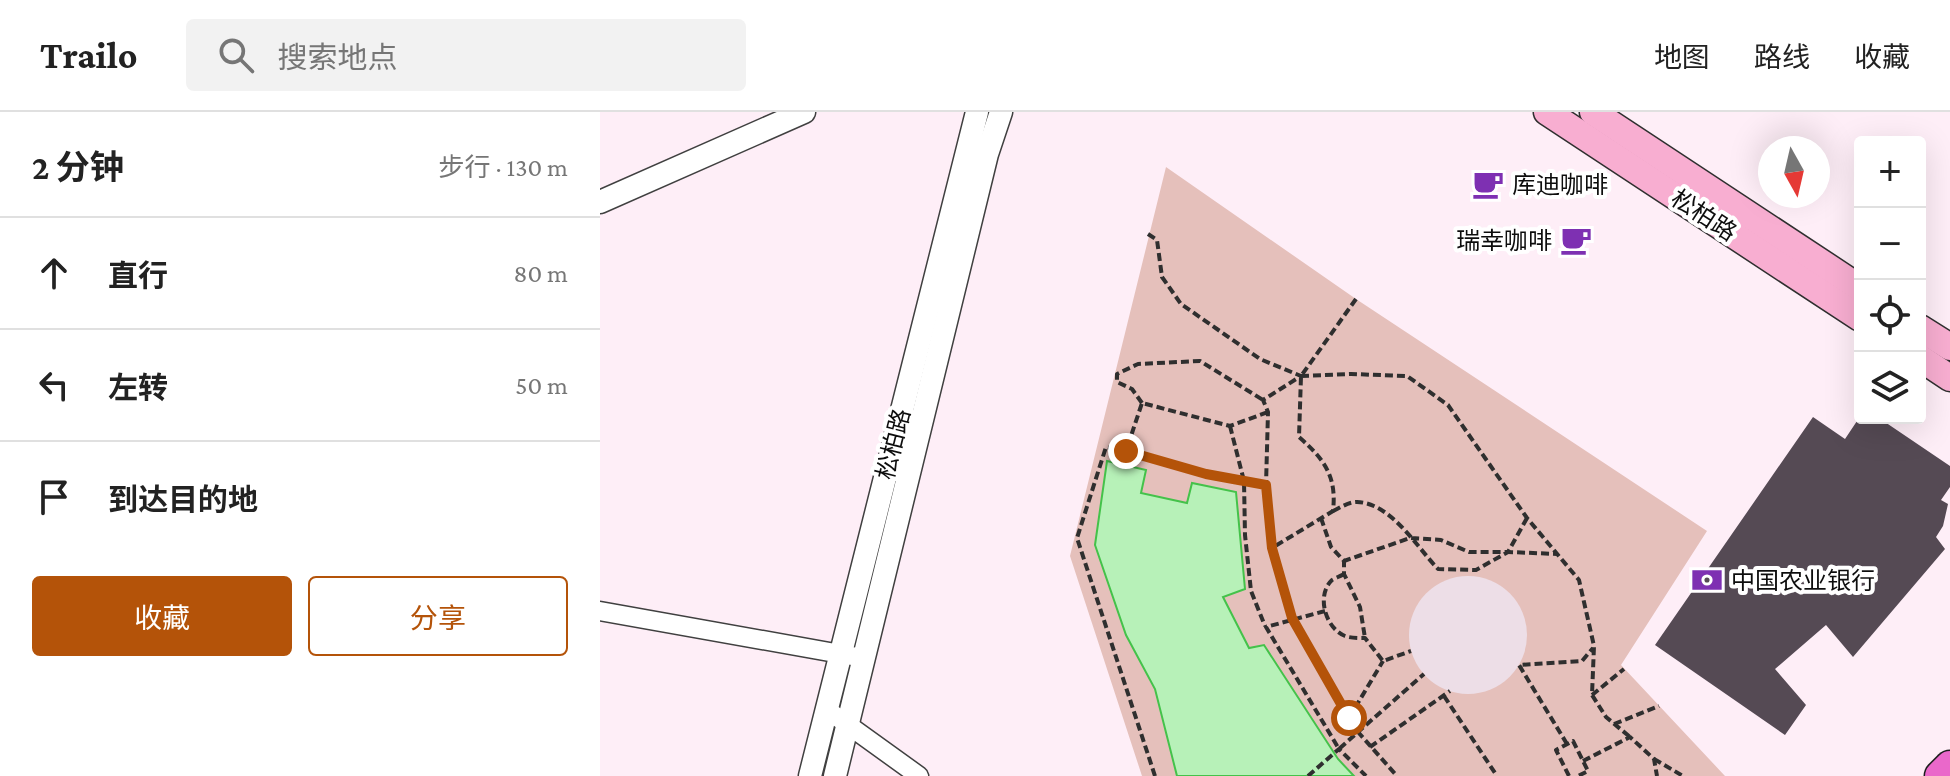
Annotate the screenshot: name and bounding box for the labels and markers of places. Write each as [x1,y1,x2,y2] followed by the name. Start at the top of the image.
[1471,167,1505,201] cafe icon: 库迪咖啡
[1512,171,1608,198] place label: 库迪咖啡
[1559,223,1593,257] cafe icon: 瑞幸咖啡
[1456,227,1552,254] place label: 瑞幸咖啡
[1690,563,1724,597] bank icon: 中国农业银行
[1731,567,1875,594] place label: 中国农业银行

